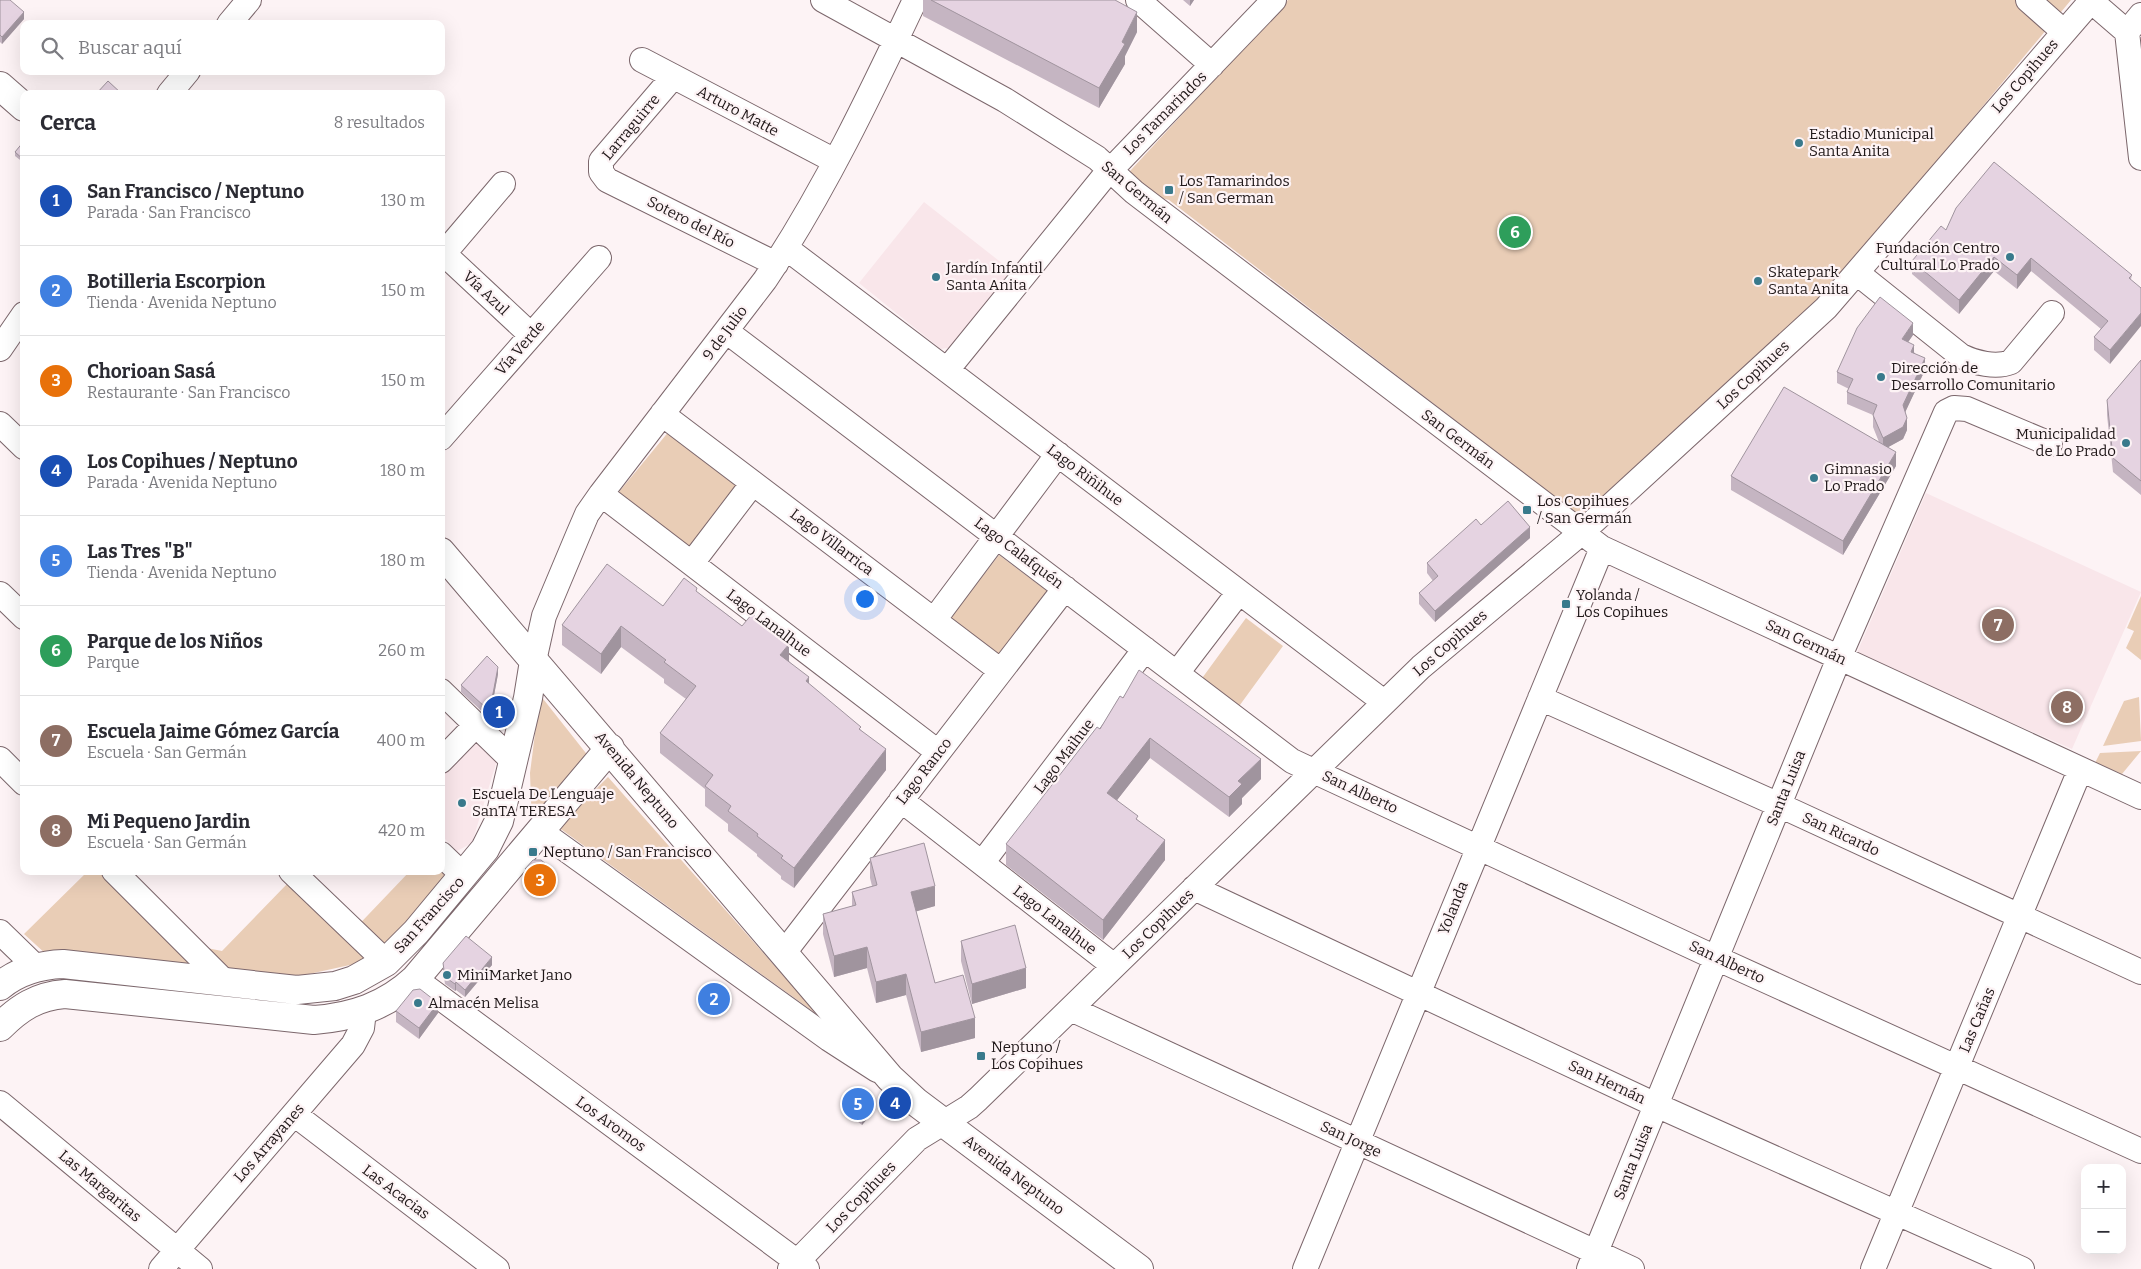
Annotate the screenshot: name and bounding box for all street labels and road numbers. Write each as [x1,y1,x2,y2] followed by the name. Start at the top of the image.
[1988,35,2062,117] street label: Los Copihues
[1120,68,1210,158] street label: Los Tamarindos
[694,82,782,140] street label: Arturo Matte
[598,91,664,163] street label: Larraguirre
[1098,157,1177,227] street label: San Germán
[644,192,738,252] street label: Sotero del Río
[459,267,513,319] street label: Vía Azul
[699,302,751,364] street label: 9 de Julio
[491,317,549,379] street label: Vía Verde
[1713,337,1793,413] street label: Los Copihues
[1418,406,1499,473] street label: San Germán
[1043,440,1127,510] street label: Lago Riñihue
[787,505,877,579] street label: Lago Villarrica
[971,514,1067,593] street label: Lago Calafquén
[723,585,815,661] street label: Lago Lanalhue
[1409,606,1491,680] street label: Los Copihues
[1763,615,1850,669] street label: San Germán
[1030,715,1098,797] street label: Lago Maihue
[591,728,683,832] street label: Avenida Neptuno
[892,734,956,808] street label: Lago Ranco
[1763,748,1809,828] street label: Santa Luisa
[1319,767,1401,817] street label: San Alberto
[1800,808,1882,860] street label: San Ricardo
[390,873,468,957] street label: San Francisco
[1434,879,1472,937] street label: Yolanda
[1010,882,1100,958] street label: Lago Lanalhue
[1119,886,1197,962] street label: Los Copihues
[1686,937,1768,987] street label: San Alberto
[1955,985,1999,1055] street label: Las Cañas
[1566,1056,1649,1108] street label: San Hernán
[572,1093,650,1155] street label: Los Aromos
[230,1100,308,1186] street label: Los Arrayanes
[1318,1117,1384,1161] street label: San Jorge
[1610,1122,1656,1202] street label: Santa Luisa
[960,1131,1068,1219] street label: Avenida Neptuno
[55,1146,145,1226] street label: Las Margaritas
[823,1158,899,1236] street label: Los Copihues
[359,1161,433,1223] street label: Las Acacias

